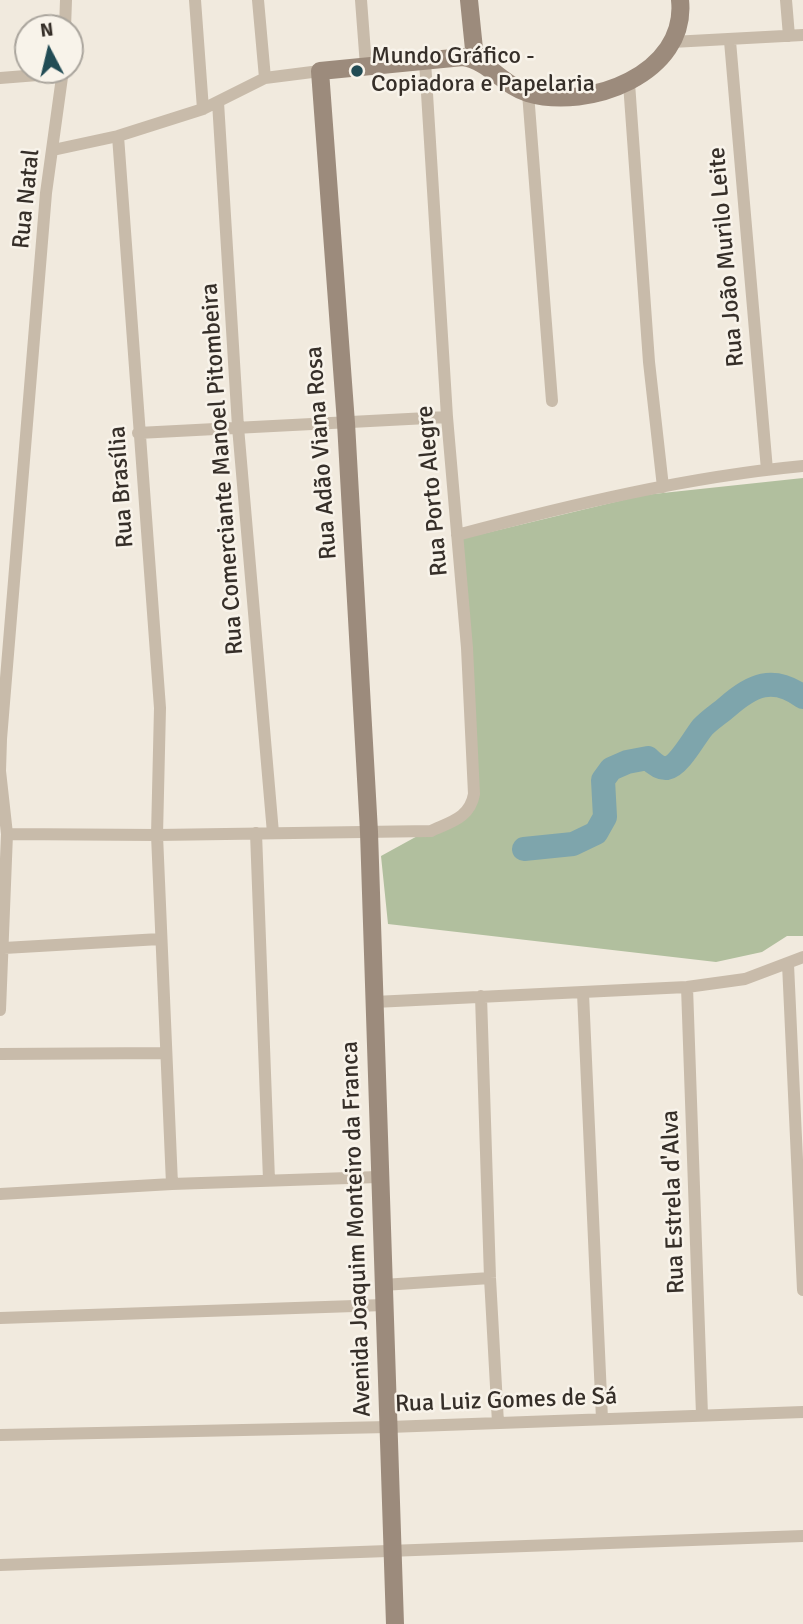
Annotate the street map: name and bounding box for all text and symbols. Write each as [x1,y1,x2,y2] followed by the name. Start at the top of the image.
[14,14,84,84] north arrow
[39,17,55,43] text: N
[371,43,595,99] place label: Mundo Gráfico - Copiadora e Papelaria
[349,63,365,79] marker: Mundo Gráfico - Copiadora e Papelaria
[703,146,751,368] street label: Rua João Murilo Leite
[7,148,47,250] street label: Rua Natal
[196,282,250,656] street label: Rua Comerciante Manoel Pitombeira
[300,345,344,561] street label: Rua Adão Viana Rosa
[411,404,455,578] street label: Rua Porto Alegre
[103,425,141,549] street label: Rua Brasília
[336,1041,378,1417] street label: Avenida Joaquim Monteiro da Franca
[656,1110,692,1294] street label: Rua Estrela d'Alva
[394,1383,618,1419] street label: Rua Luiz Gomes de Sá

